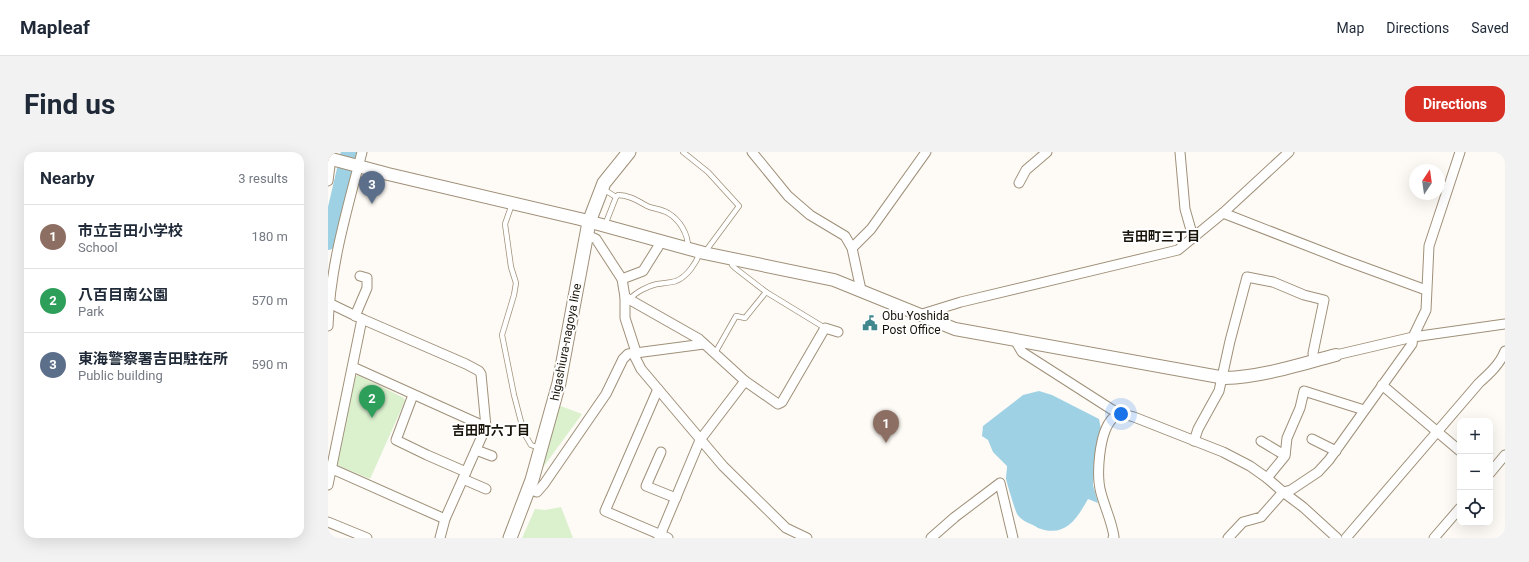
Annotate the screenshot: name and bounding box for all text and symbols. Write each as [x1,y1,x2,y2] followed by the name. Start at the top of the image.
[20,16,90,39] text: Mapleaf
[1337,20,1364,36] text: Map
[1386,20,1449,36] text: Directions
[1471,20,1509,36] text: Saved
[1405,86,1505,122] button: Directions
[24,88,115,121] text: Find us
[1409,164,1445,200] north arrow
[40,168,95,188] text: Nearby
[238,171,288,186] text: 3 results
[359,171,385,204] pin: 3
[78,222,183,240] text: 市立吉田小学校
[49,229,57,244] text: 1
[251,229,288,244] text: 180 m
[1122,229,1200,244] district label: 吉田町三丁目
[78,240,118,255] text: School
[548,282,584,402] street label: higashiura-nagoya line
[78,286,168,304] text: 八百目南公園
[49,293,57,308] text: 2
[251,293,288,308] text: 570 m
[78,304,104,319] text: Park
[882,309,949,337] place label: Obu Yoshida Post Office
[861,314,879,332] public building icon: Obu Yoshida Post Office
[78,350,228,368] text: 東海警察署吉田駐在所
[49,357,57,372] text: 3
[251,357,288,372] text: 590 m
[78,368,163,383] text: Public building
[359,385,385,418] pin: 2
[1111,404,1131,424] your location
[873,410,899,443] pin: 1
[1457,418,1493,526] map controls
[1457,418,1493,454] button: +
[452,423,530,438] district label: 吉田町六丁目
[1457,454,1493,490] button: −
[1457,490,1493,526] button: locate

